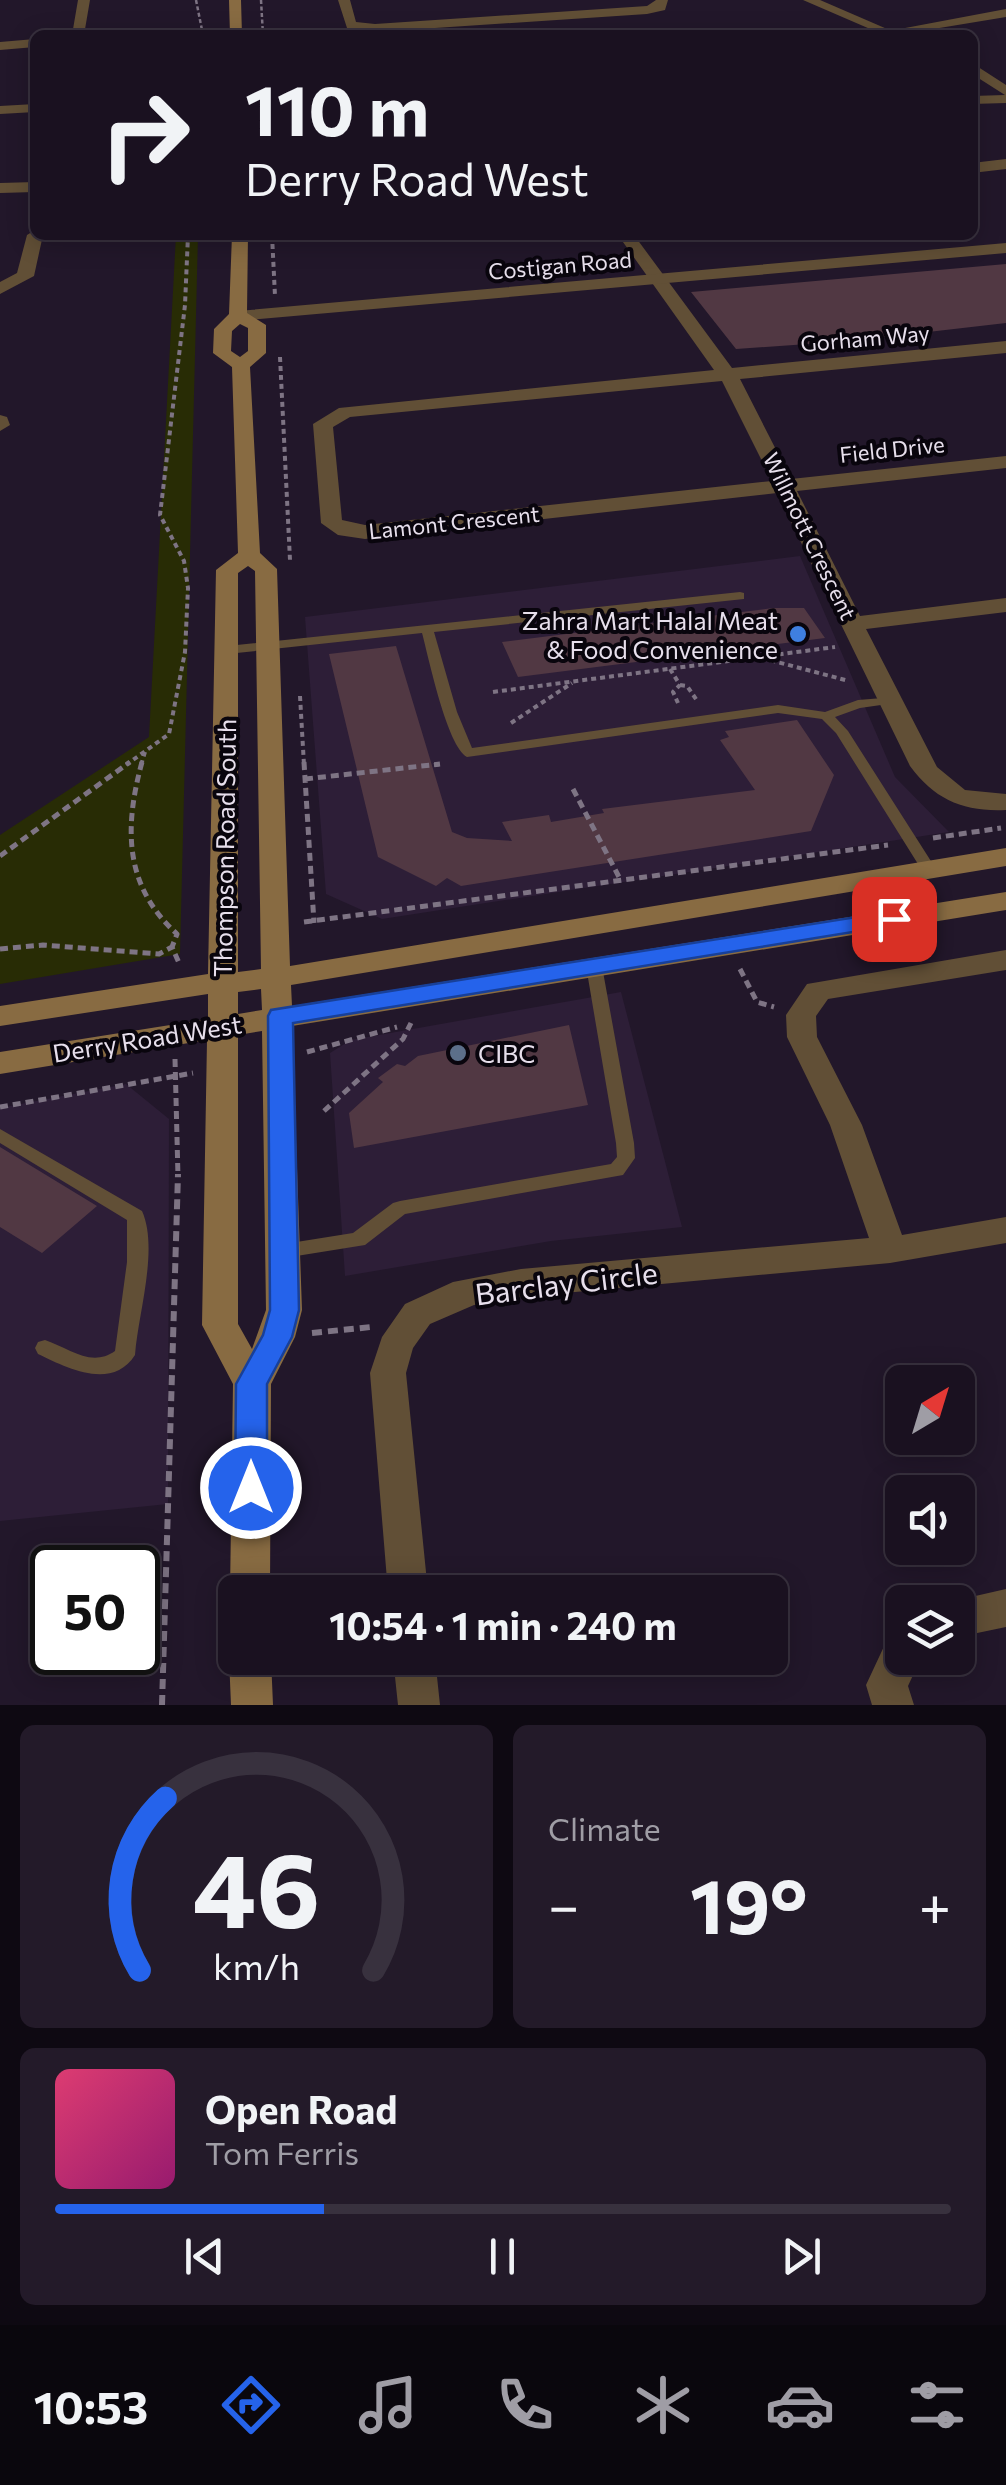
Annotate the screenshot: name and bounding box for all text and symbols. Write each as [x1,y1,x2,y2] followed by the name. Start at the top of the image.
[245,65,429,150] text: 110 m
[80,70,210,200] icon: right
[245,150,589,205] text: Derry Road West
[487,245,633,285] street label: Costigan Road
[799,319,931,357] street label: Gorham Way
[838,430,946,468] street label: Field Drive
[758,448,862,624] street label: Willmott Crescent
[367,500,541,544] street label: Lamont Crescent
[522,605,778,664] place label: Zahra Mart Halal Meat & Food Convenience
[787,623,809,645] marker: Zahra Mart Halal Meat & Food Convenience
[207,719,241,977] street label: Thompson Road South
[852,877,937,962] pin
[867,892,922,947] icon: arrive
[50,1008,244,1068] street label: Derry Road West
[478,1038,535,1068] place label: CIBC
[447,1042,469,1064] marker: CIBC
[473,1252,659,1312] street label: Barclay Circle
[885,1365,975,1455] north arrow
[885,1365,975,1675] map controls
[199,1436,303,1540] position arrow
[885,1475,975,1565] button: sound
[30,1545,160,1675] speed limit sign: 50
[885,1585,975,1675] button: layers
[329,1601,677,1648] text: 10:54 · 1 min · 240 m
[548,1808,661,1848] text: Climate
[193,1822,320,1949] text: 46
[690,1858,808,1949] text: 19°
[548,1870,579,1937] text: −
[919,1870,951,1937] text: +
[213,1944,300,1987] text: km/h
[205,2085,398,2132] text: Open Road
[205,2132,359,2172] text: Tom Ferris
[177,2229,232,2284] icon: previous
[475,2229,530,2284] icon: pause
[774,2229,829,2284] icon: next
[216,2370,286,2440] icon: directions
[353,2370,423,2440] icon: music
[490,2370,560,2440] icon: phone
[628,2370,698,2440] icon: climate
[765,2370,835,2440] icon: car
[902,2370,972,2440] icon: filters
[34,2378,148,2433] text: 10:53

